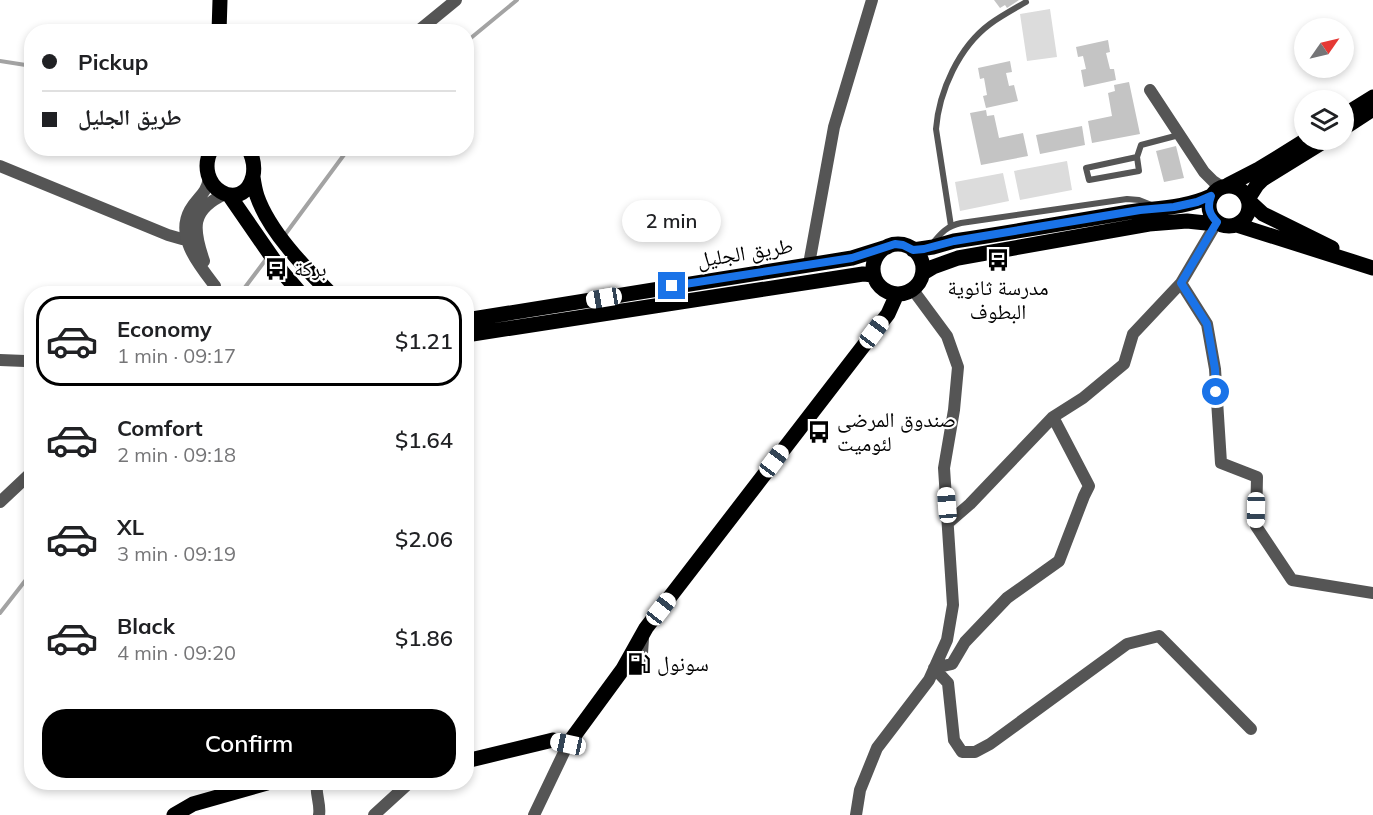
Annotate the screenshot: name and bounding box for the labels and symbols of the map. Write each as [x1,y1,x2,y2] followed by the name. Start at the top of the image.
[1294,18,1354,78] north arrow
[622,199,722,241] callout: 2 min
[695,232,795,273] street label: طريق الجليل
[985,247,1011,273] bus stop icon: مدرسة ثانوية البطوف
[294,255,326,281] place label: بركة
[263,256,289,282] bus stop icon: بركة
[658,272,685,299] route end
[947,274,1049,324] place label: مدرسة ثانوية البطوف
[585,286,623,310] car
[856,312,892,352] car
[1202,378,1229,405] route start
[837,406,956,456] place label: صندوق المرضى لئوميت
[806,419,832,445] bus stop icon: صندوق المرضى لئوميت
[756,441,792,481] car
[936,486,958,524] car
[1247,492,1265,528] car
[643,589,679,629] car
[657,650,709,676] place label: سونول
[626,651,652,677] fuel station icon: سونول
[549,731,587,757] car

